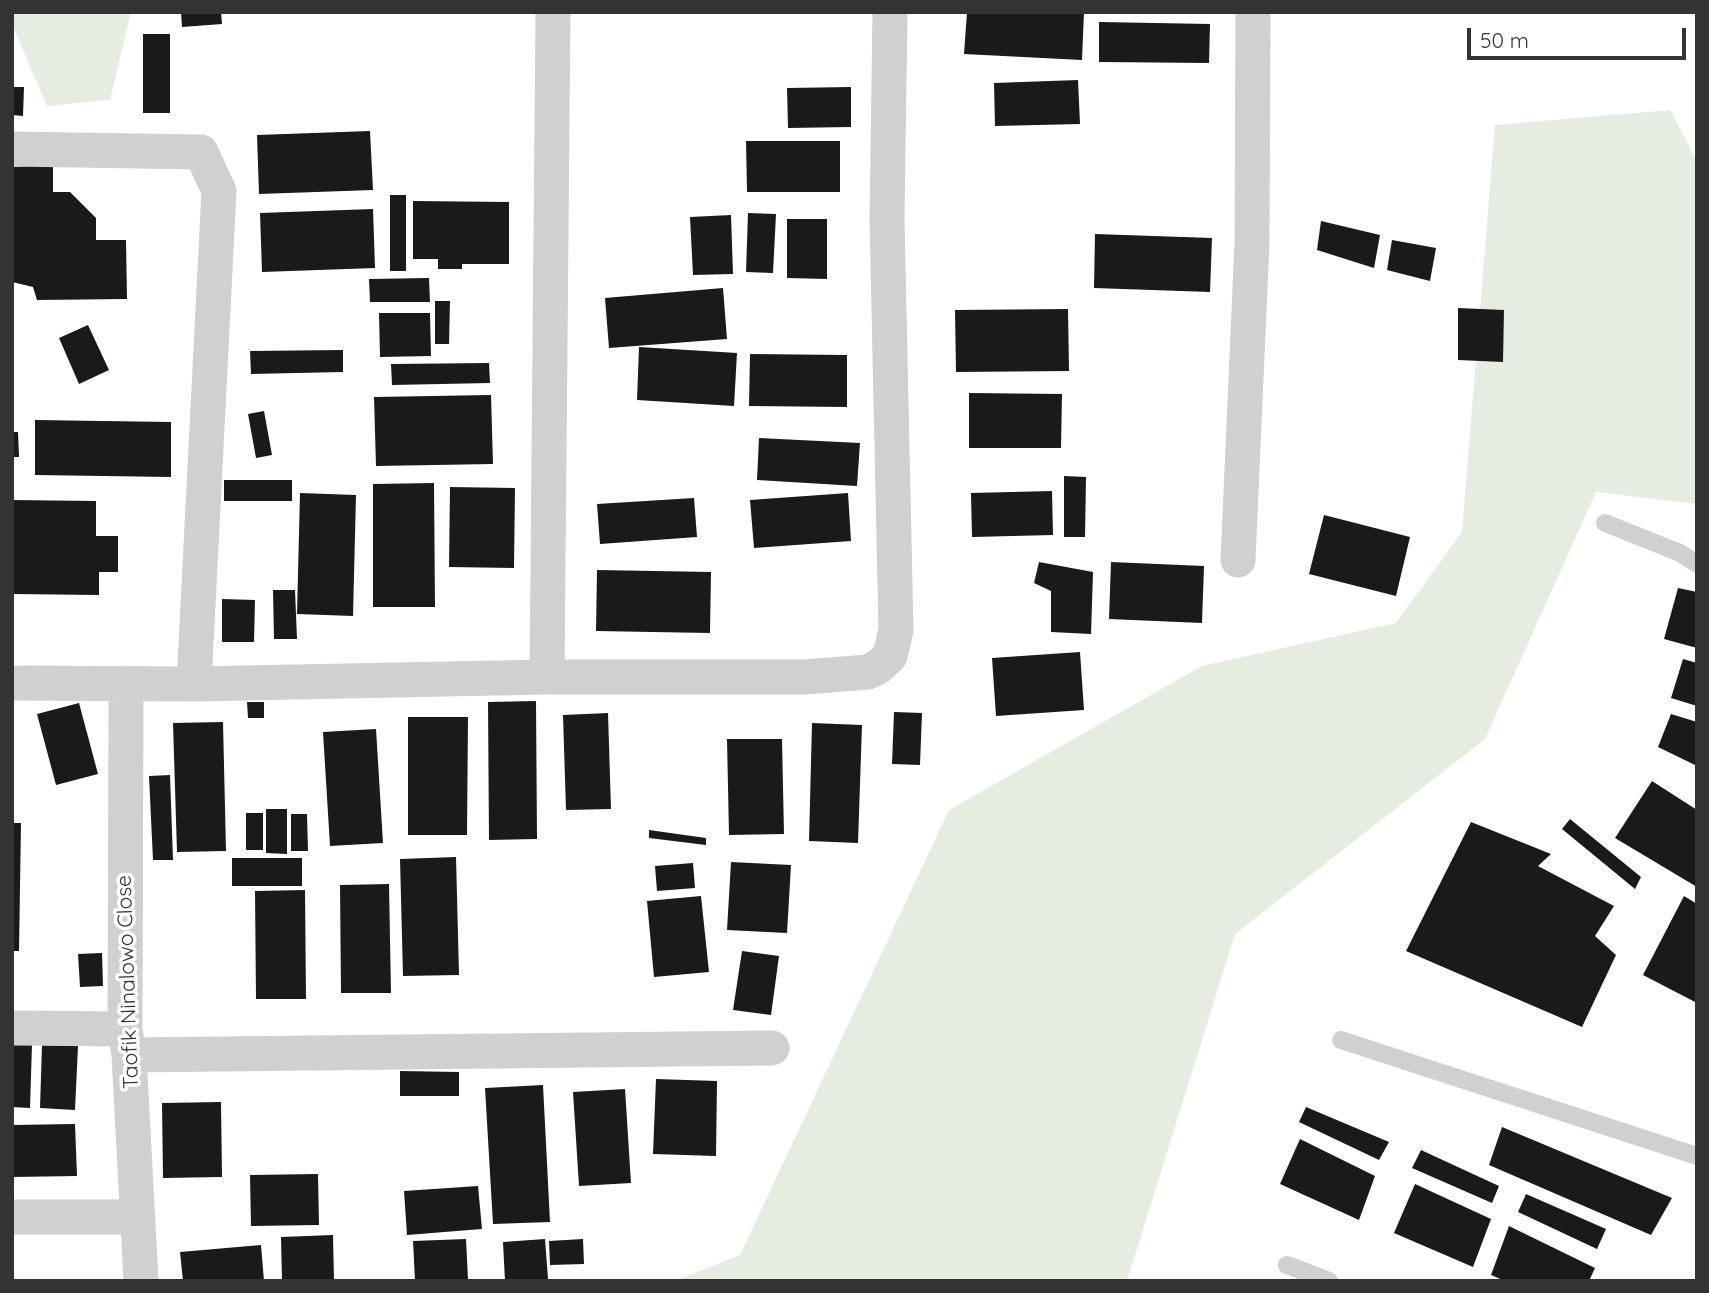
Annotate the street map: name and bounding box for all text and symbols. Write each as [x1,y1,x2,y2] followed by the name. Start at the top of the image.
[1471,14,1690,58] scale bar
[1480,27,1529,53] text: 50 m
[112,875,144,1089] street label: Taofik Ninalowo Close

